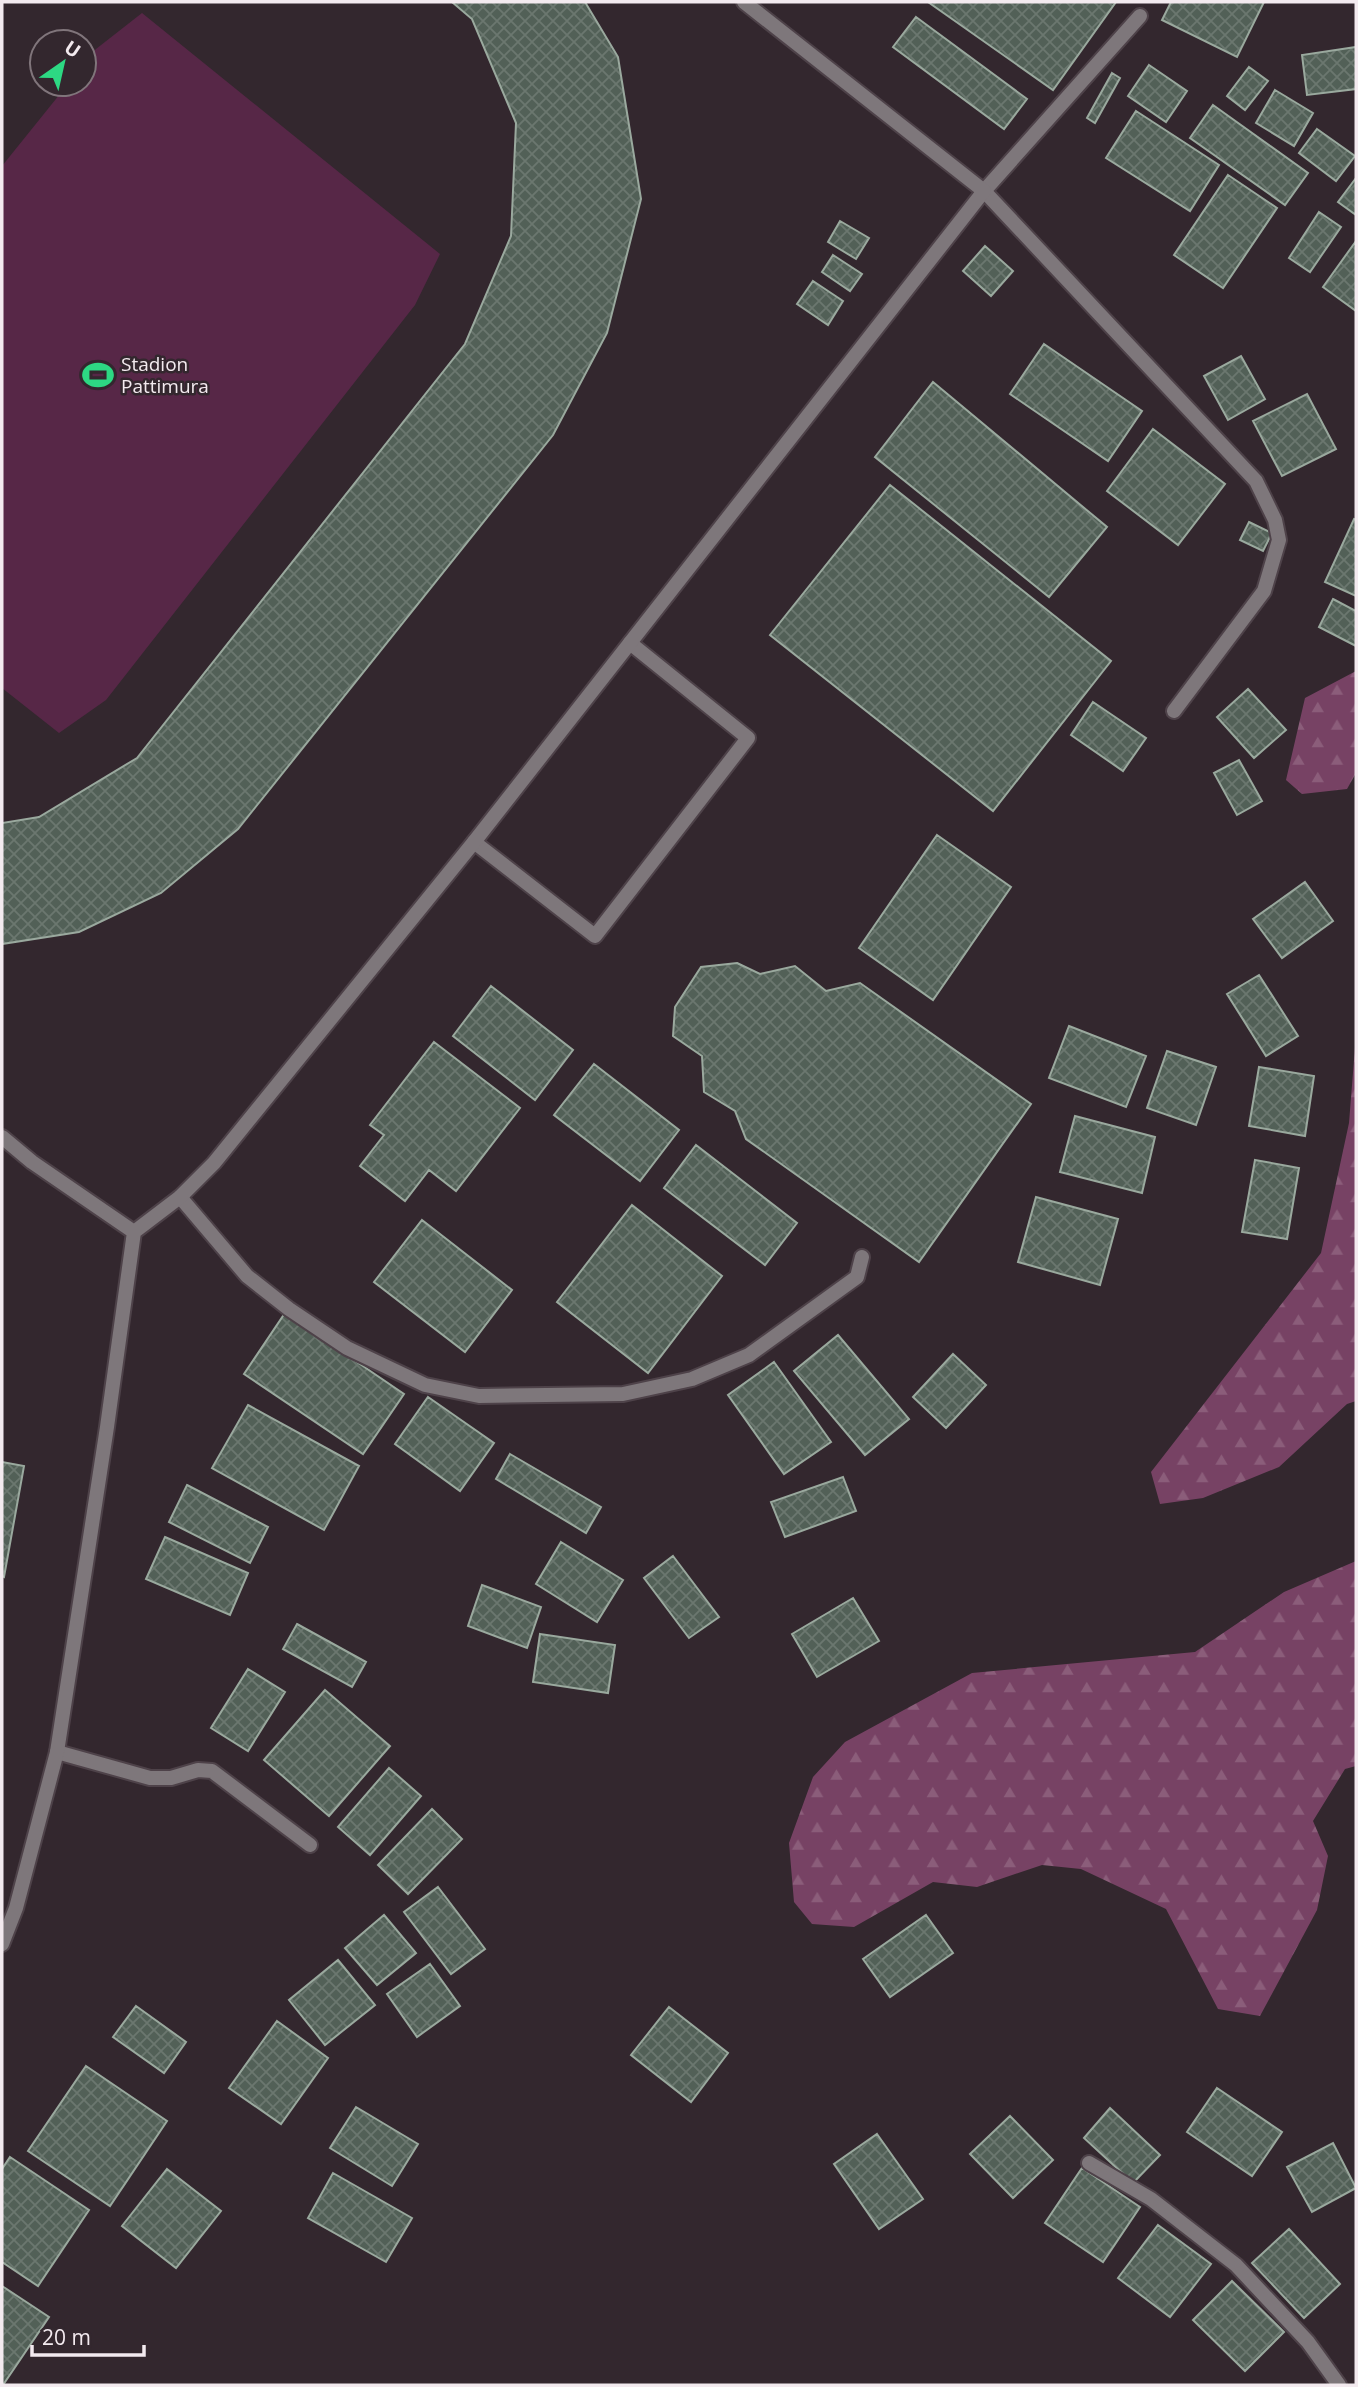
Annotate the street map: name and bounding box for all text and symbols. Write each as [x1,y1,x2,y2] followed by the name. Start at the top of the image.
[28,28,98,98] north arrow
[59,34,86,64] text: U
[121,351,209,399] place label: Stadion Pattimura
[81,358,115,392] sports icon: Stadion Pattimura
[32,2314,144,2358] scale bar
[42,2323,91,2351] text: 20 m

